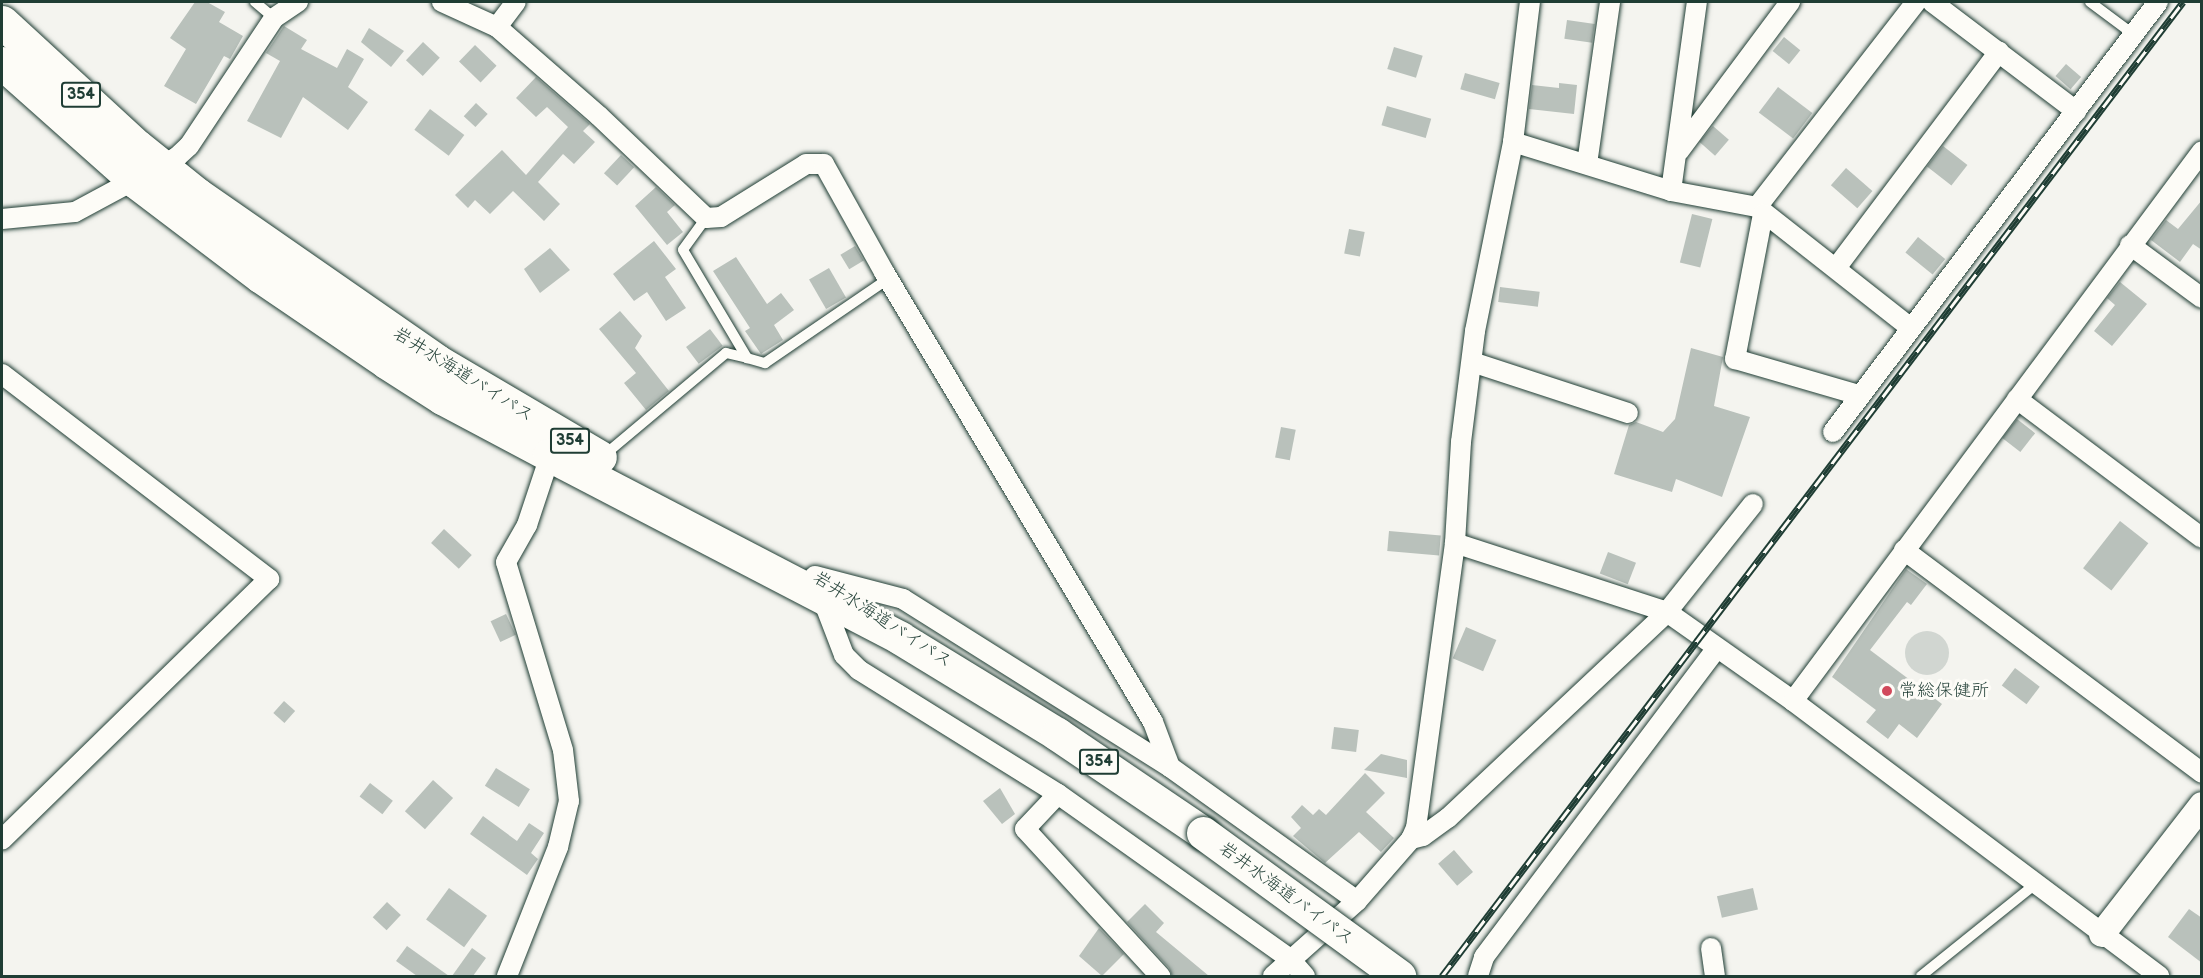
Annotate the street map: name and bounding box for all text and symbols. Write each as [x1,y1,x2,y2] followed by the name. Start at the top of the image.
[60,82,102,108] road number: 354
[389,323,537,427] street label: 岩井水海道バイパス
[549,428,591,454] road number: 354
[808,567,956,673] street label: 岩井水海道バイパス
[1899,680,1989,702] place label: 常総保健所
[1880,684,1894,698] marker: 常総保健所
[1078,749,1120,775] road number: 354
[1214,838,1358,950] street label: 岩井水海道バイパス

